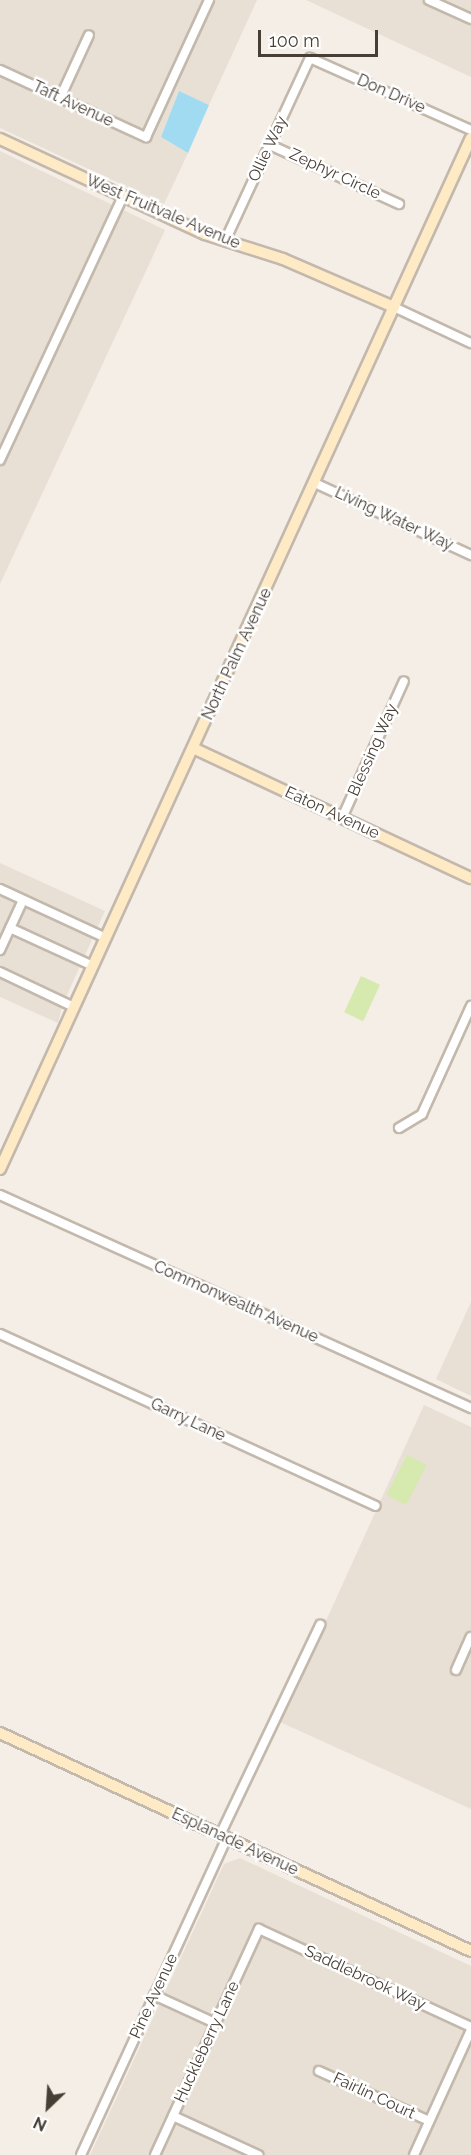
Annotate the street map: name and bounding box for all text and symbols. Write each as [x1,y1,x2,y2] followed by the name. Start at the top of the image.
[261,18,381,56] scale bar
[269,30,320,51] text: 100 m
[354,70,428,118] street label: Don Drive
[29,77,117,131] street label: Taft Avenue
[244,113,292,185] street label: Ollie Way
[286,144,384,204] street label: Zephyr Circle
[83,171,243,253] street label: West Fruitvale Avenue
[331,483,457,555] street label: Living Water Way
[198,585,276,723] street label: North Palm Avenue
[344,701,402,799] street label: Blessing Way
[281,783,383,843] street label: Eaton Avenue
[150,1257,322,1347] street label: Commonwealth Avenue
[147,1394,229,1446] street label: Garry Lane
[168,1804,302,1880] street label: Esplanade Avenue
[301,1941,429,2015] street label: Saddlebrook Way
[126,1950,182,2042] street label: Pine Avenue
[170,1978,244,2106] street label: Huckleberry Lane
[330,2069,418,2123] street label: Fairlin Court
[18,2077,78,2137] north arrow
[31,2113,50,2135] text: N

